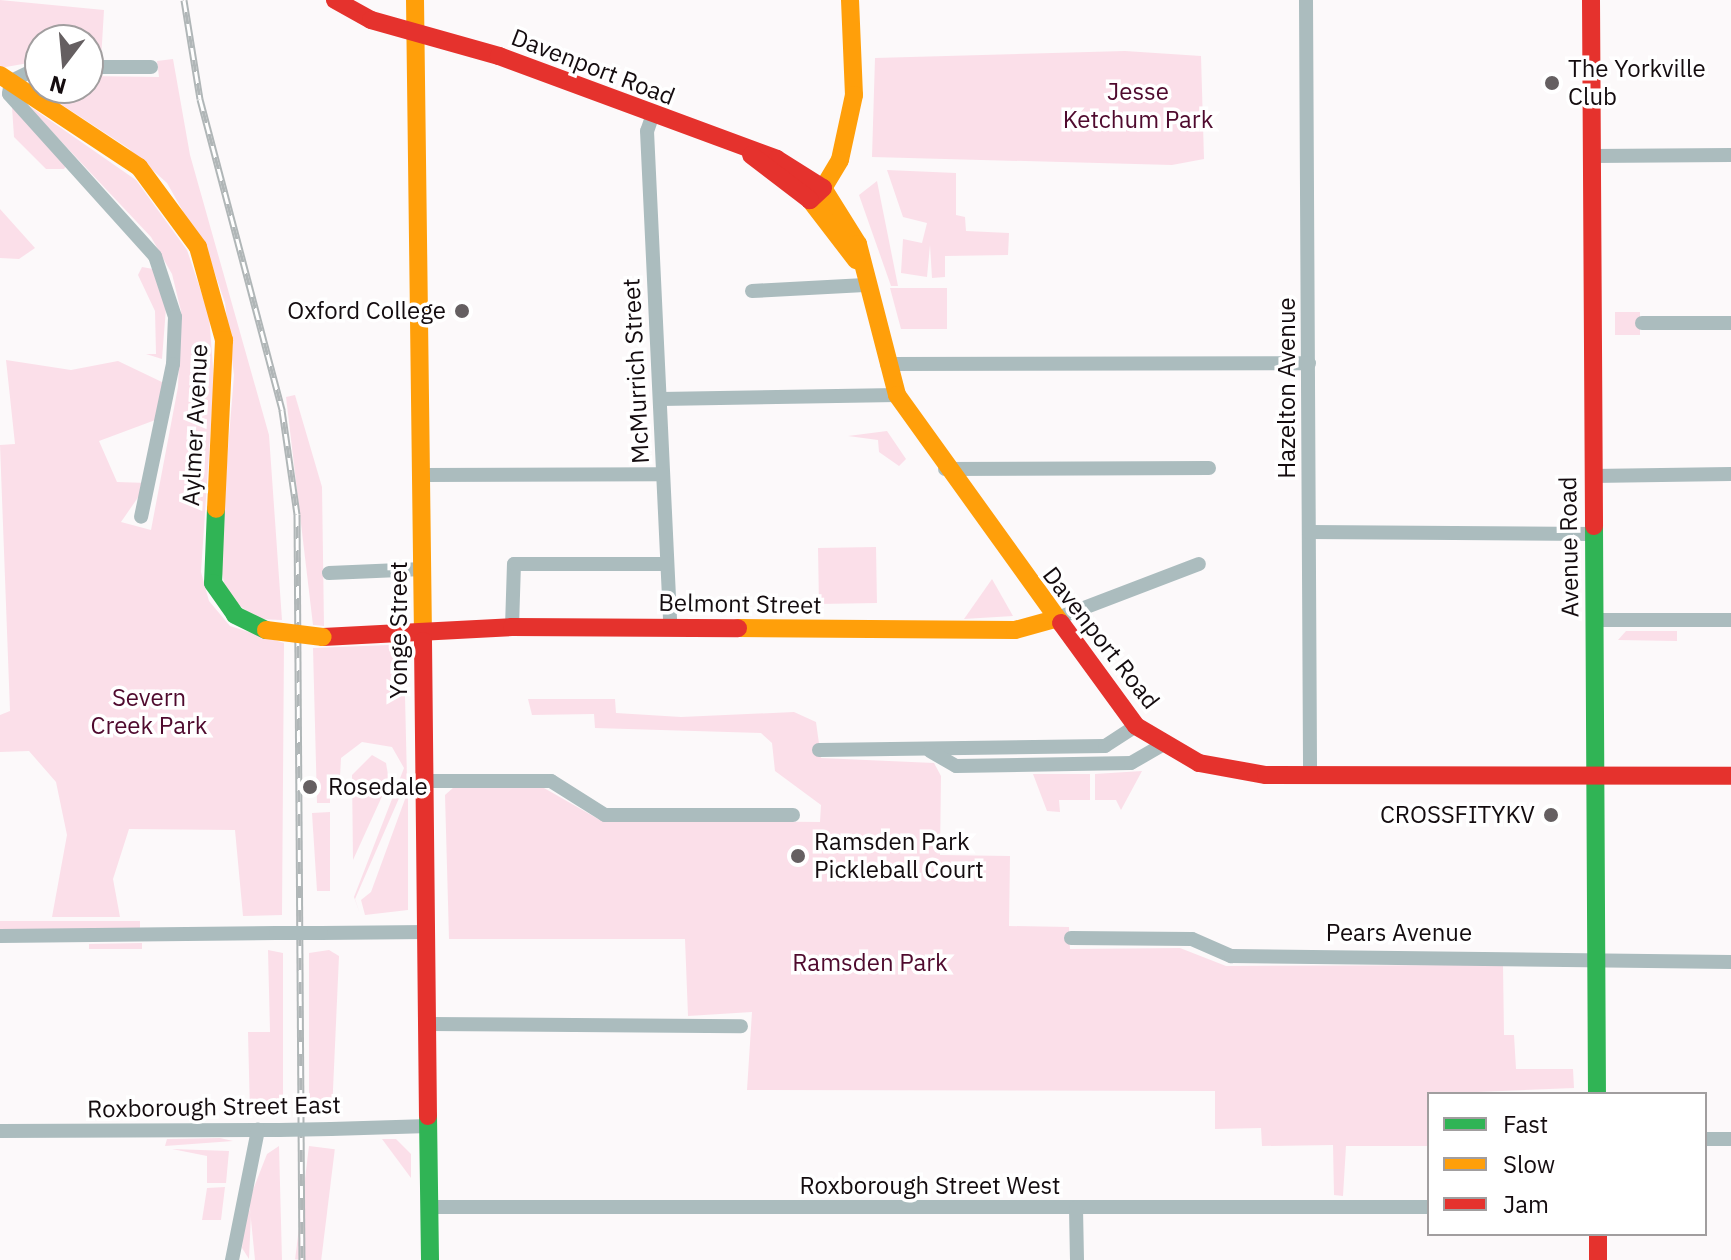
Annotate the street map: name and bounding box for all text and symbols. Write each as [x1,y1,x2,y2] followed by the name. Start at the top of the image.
[507,23,679,111] street label: Davenport Road
[24,24,104,104] north arrow
[1568,55,1706,111] place label: The Yorkville Club
[46,69,69,102] text: N
[1543,74,1561,92] marker: The Yorkville Club
[1063,78,1213,134] park label: Jesse Ketchum Park
[617,278,655,464] street label: McMurrich Street
[287,297,446,325] place label: Oxford College
[1273,297,1301,479] street label: Hazelton Avenue
[453,302,471,320] marker: Oxford College
[176,343,214,507] street label: Aylmer Avenue
[1553,476,1585,618] street label: Avenue Road
[385,561,413,699] street label: Yonge Street
[1036,561,1166,715] street label: Davenport Road
[658,588,822,620] street label: Belmont Street
[91,684,207,740] park label: Severn Creek Park
[328,773,428,801] place label: Rosedale
[299,776,321,798] marker: Rosedale
[1380,801,1535,829] place label: CROSSFITYKV
[1542,806,1560,824] marker: CROSSFITYKV
[814,828,984,884] place label: Ramsden Park Pickleball Court
[789,847,807,865] marker: Ramsden Park Pickleball Court
[1326,919,1472,947] street label: Pears Avenue
[792,949,948,977] park label: Ramsden Park
[87,1090,341,1124] street label: Roxborough Street East
[1427,1092,1707,1236] legend
[1503,1108,1548,1140] text: Fast
[1503,1148,1555,1180] text: Slow
[799,1172,1061,1200] street label: Roxborough Street West
[1503,1188,1549,1220] text: Jam

